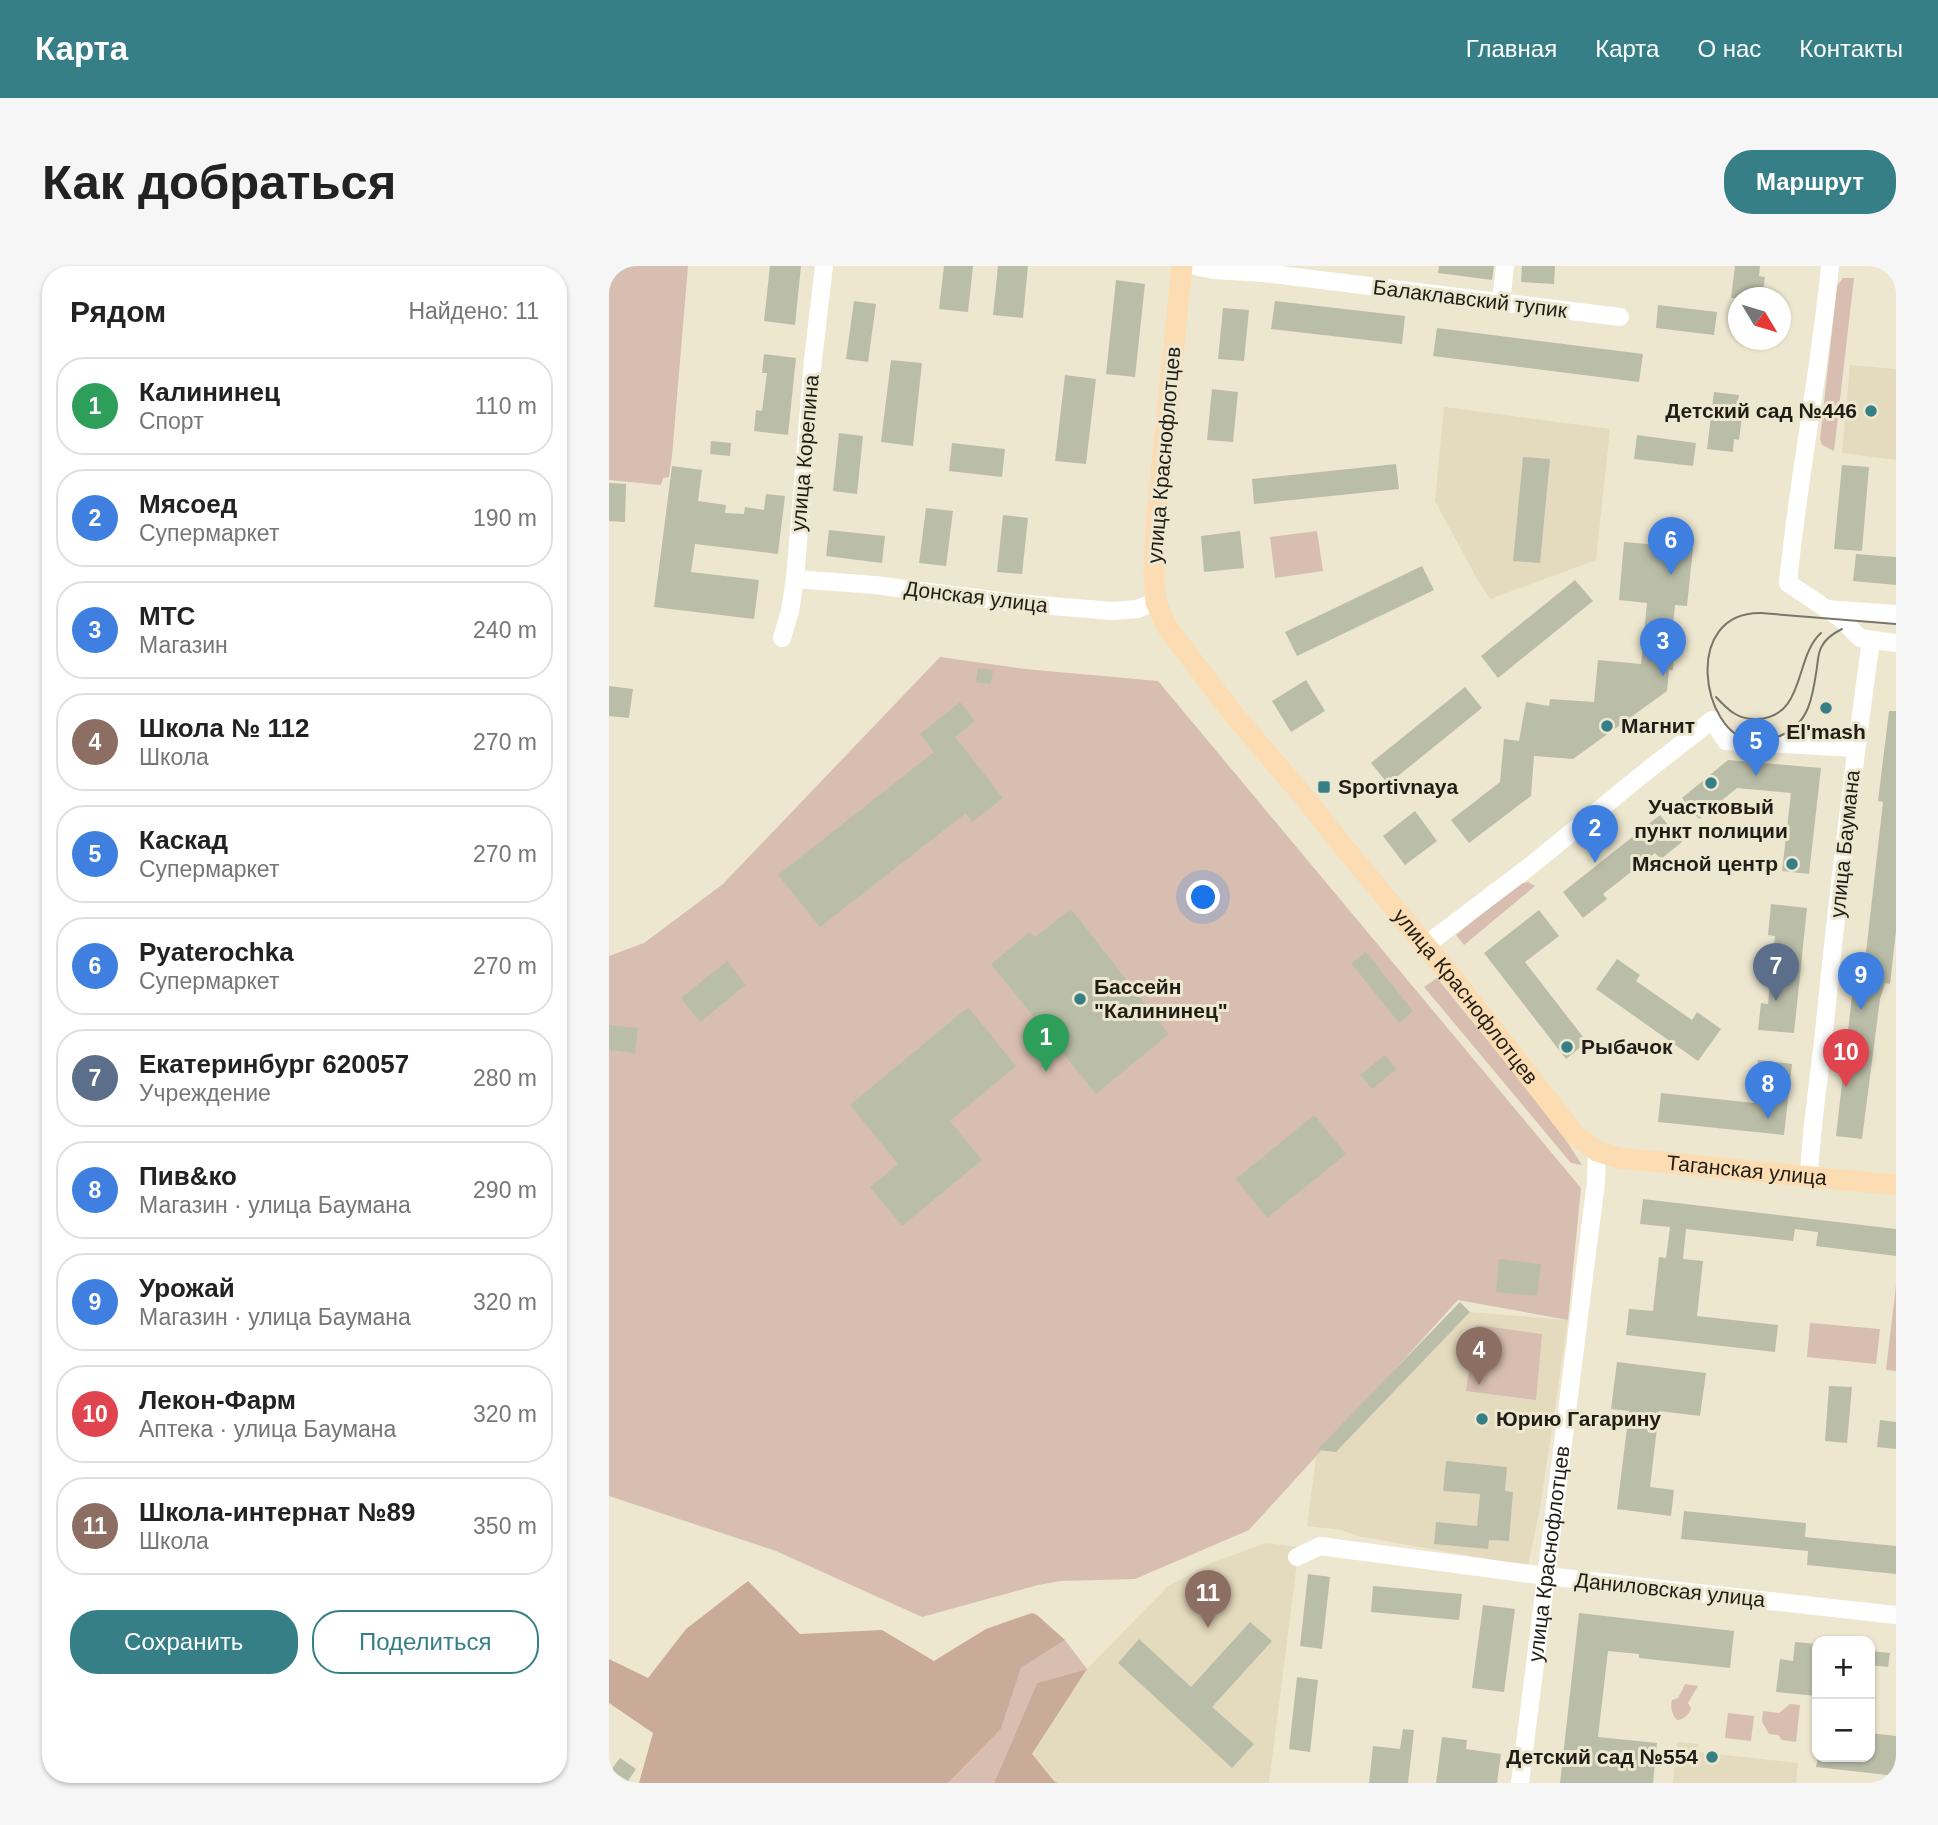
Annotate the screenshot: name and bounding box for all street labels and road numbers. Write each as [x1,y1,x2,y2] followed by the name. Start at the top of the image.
[1372,275,1569,322] street label: Балаклавский тупик
[1143,346,1184,564] street label: улица Краснофлотцев
[786,373,823,532] street label: улица Корепина
[903,576,1049,617] street label: Донская улица
[1825,769,1864,919] street label: улица Баумана
[1389,904,1543,1088] street label: улица Краснофлотцев
[1666,1151,1828,1189] street label: Таганская улица
[1523,1444,1574,1663] street label: улица Краснофлотцев
[1574,1568,1767,1611] street label: Даниловская улица

